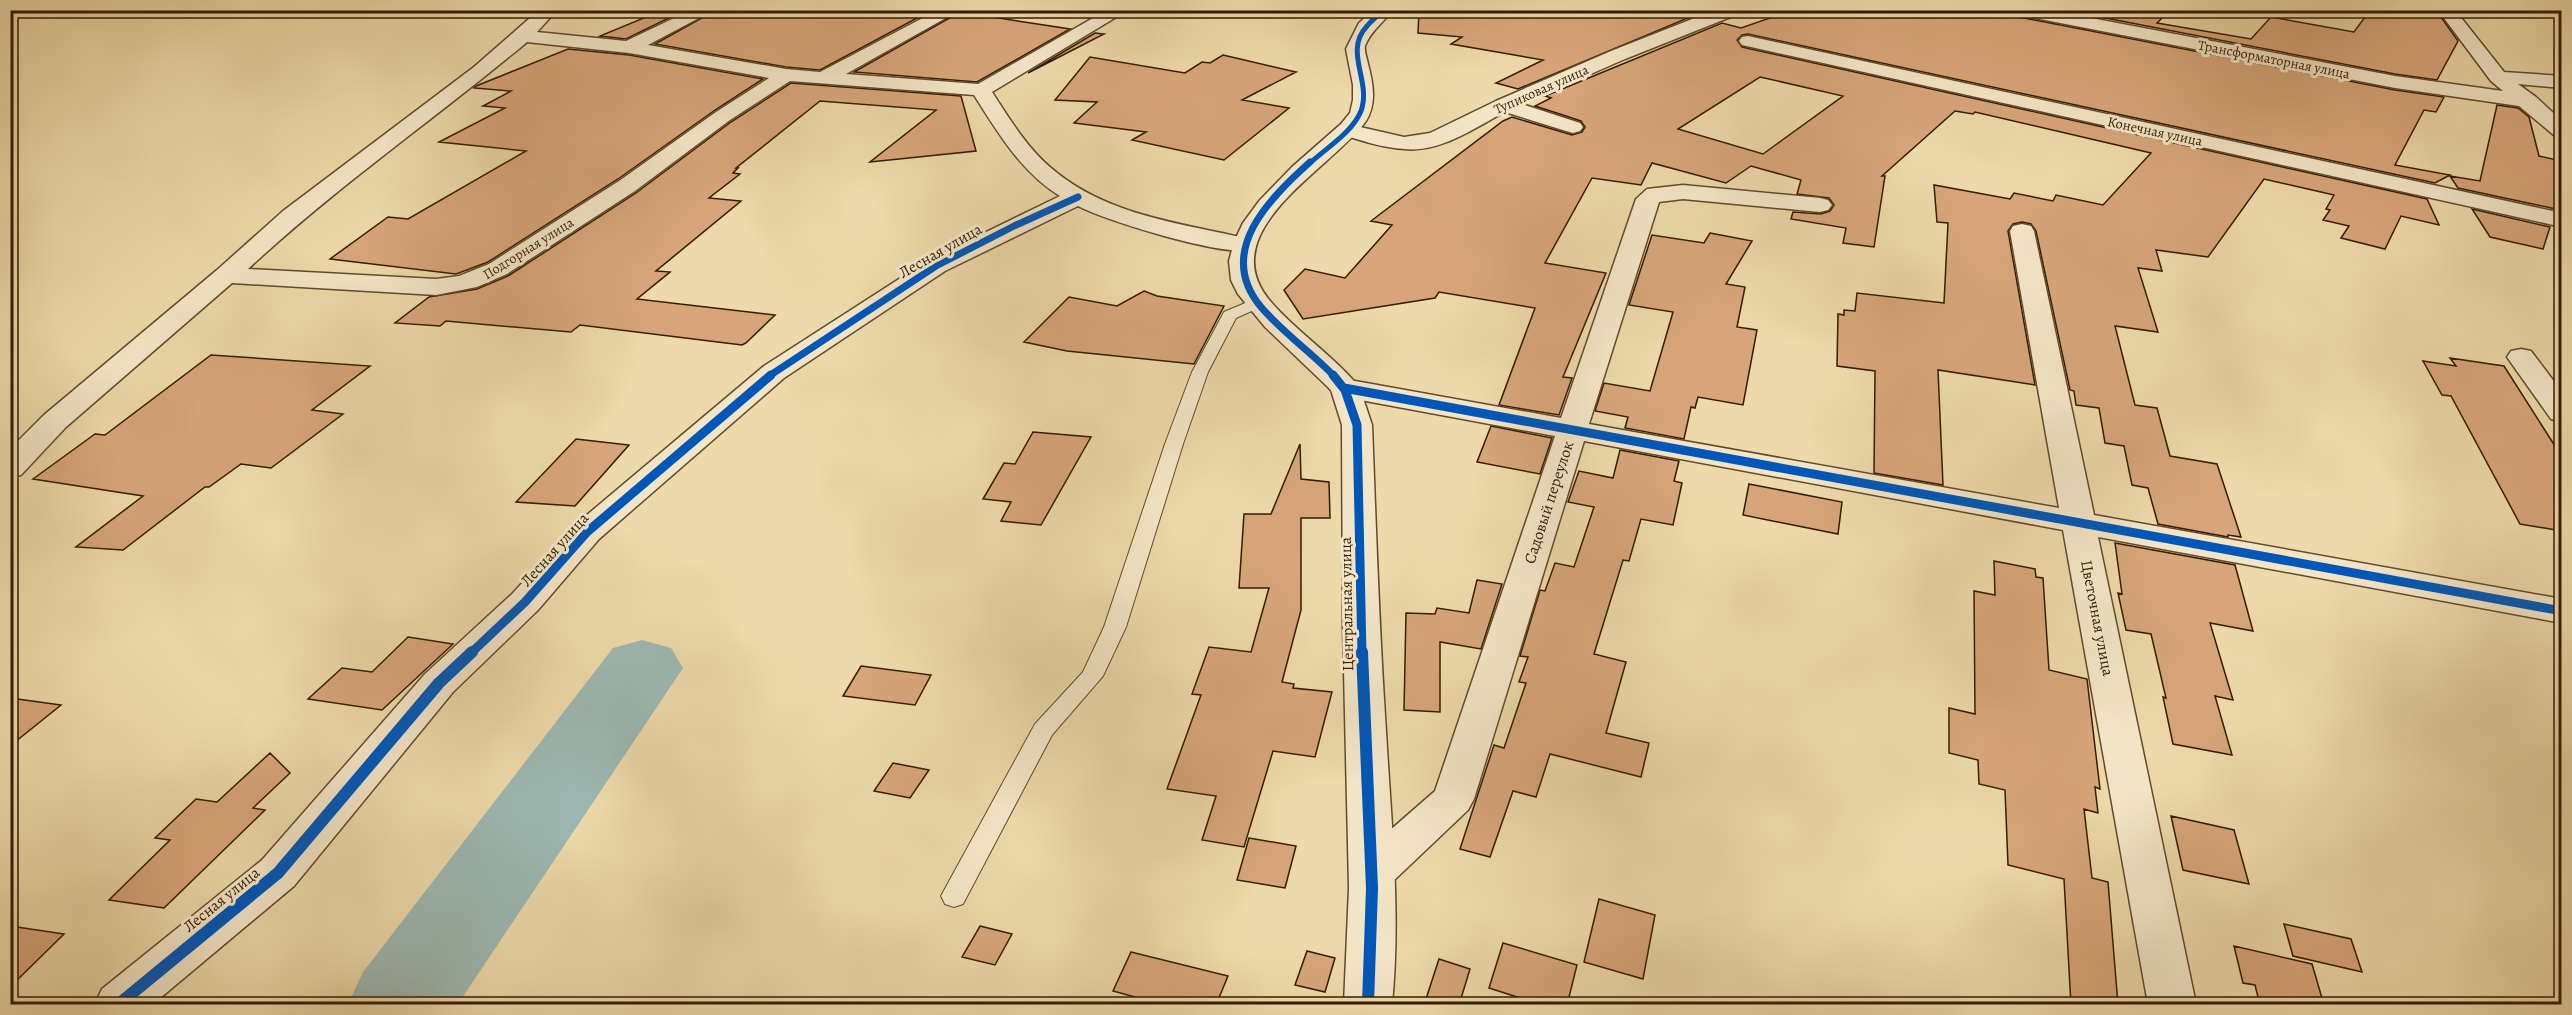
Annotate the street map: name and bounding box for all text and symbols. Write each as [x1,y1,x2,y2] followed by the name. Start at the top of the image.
[2196,35,2352,84] street label: Трансформаторная улица
[1491,60,1592,119] street label: Тупиковая улица
[2106,112,2205,151] street label: Конечная улица
[479,213,578,284] street label: Подгорная улица
[895,218,987,284] street label: Лесная улица
[1519,438,1579,567] street label: Садовый переулок
[516,507,594,591] street label: Лесная улица
[1335,536,1359,671] street label: Центральная улица
[2075,558,2119,679] street label: Цветочная улица
[179,862,265,938] street label: Лесная улица

